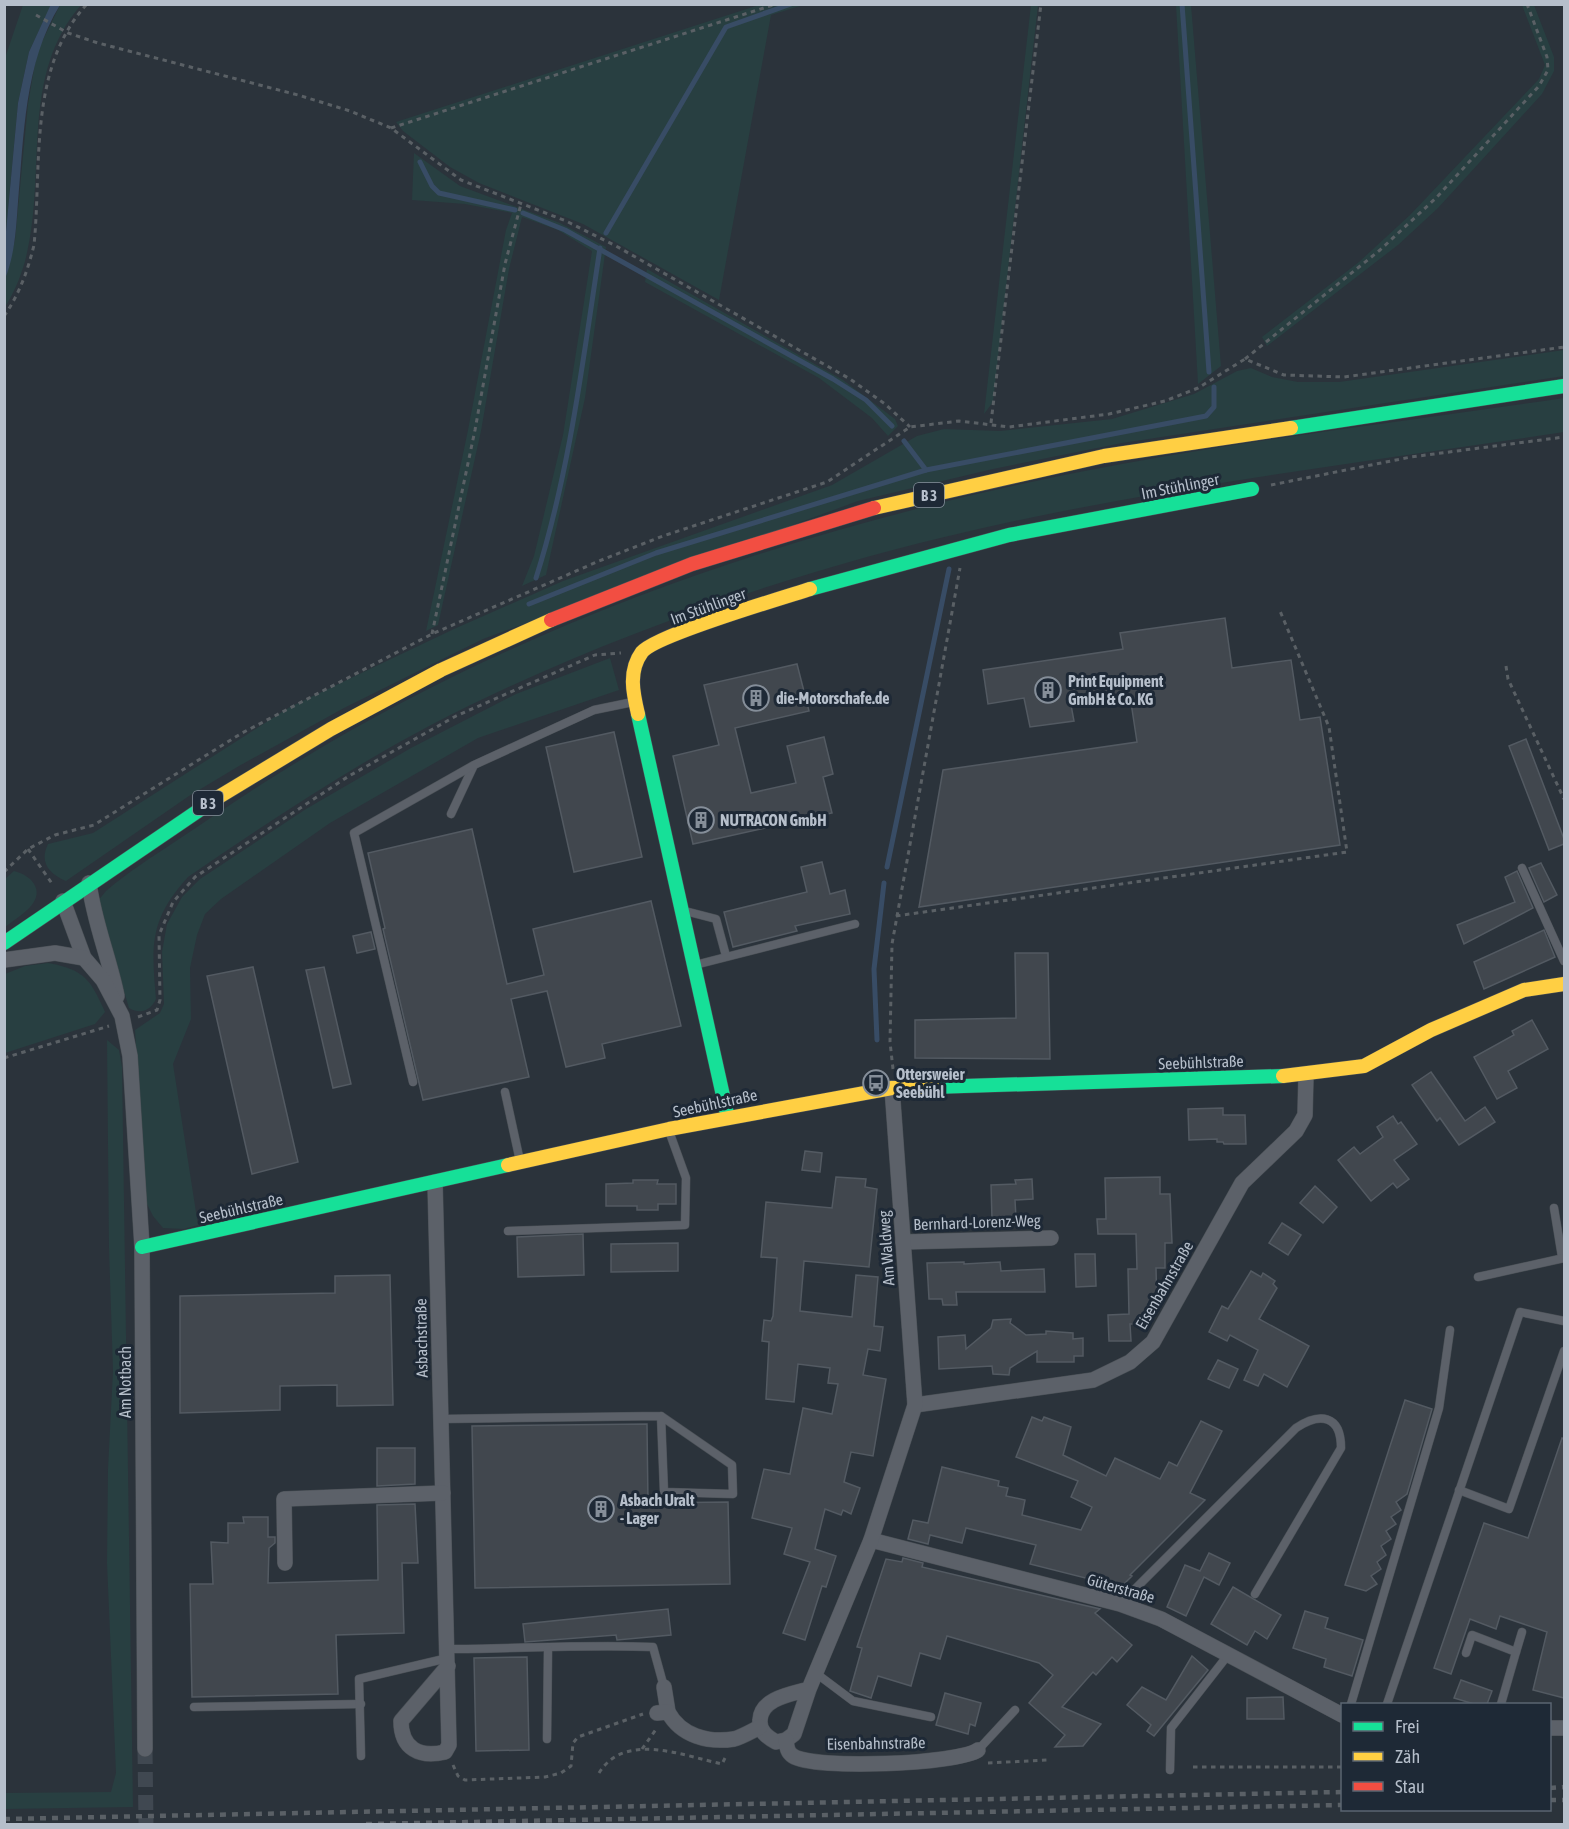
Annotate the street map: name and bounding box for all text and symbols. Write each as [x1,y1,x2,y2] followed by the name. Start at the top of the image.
[1140,470,1221,503] street label: Im Stühlinger
[914,483,944,507] road number: B 3
[668,584,749,629] street label: Im Stühlinger
[1068,672,1164,708] place label: Print Equipment GmbH & Co. KG
[1033,675,1063,705] building icon: Print Equipment GmbH & Co. KG
[741,683,771,713] building icon: die-Motorschafe.de
[776,689,890,707] place label: die-Motorschafe.de
[193,791,223,815] road number: B 3
[686,805,716,835] building icon: NUTRACON GmbH
[720,811,826,829] place label: NUTRACON GmbH
[1158,1052,1244,1072] street label: Seebühlstraße
[896,1065,965,1101] place label: Ottersweier Seebühl
[861,1068,891,1098] bus stop icon: Ottersweier Seebühl
[671,1085,759,1121] street label: Seebühlstraße
[197,1190,285,1226] street label: Seebühlstraße
[874,1210,899,1286] street label: Am Waldweg
[913,1211,1041,1234] street label: Bernhard-Lorenz-Weg
[1132,1238,1196,1332] street label: Eisenbahnstraße
[411,1298,431,1378] street label: Asbachstraße
[116,1346,134,1418] street label: Am Notbach
[619,1491,695,1527] place label: Asbach Uralt - Lager
[586,1494,616,1524] building icon: Asbach Uralt - Lager
[1085,1570,1157,1606] street label: Güterstraße
[1341,1703,1551,1811] legend
[1395,1716,1420,1737] text: Frei
[827,1733,925,1753] street label: Eisenbahnstraße
[1395,1746,1420,1767] text: Zäh
[1395,1776,1425,1797] text: Stau

